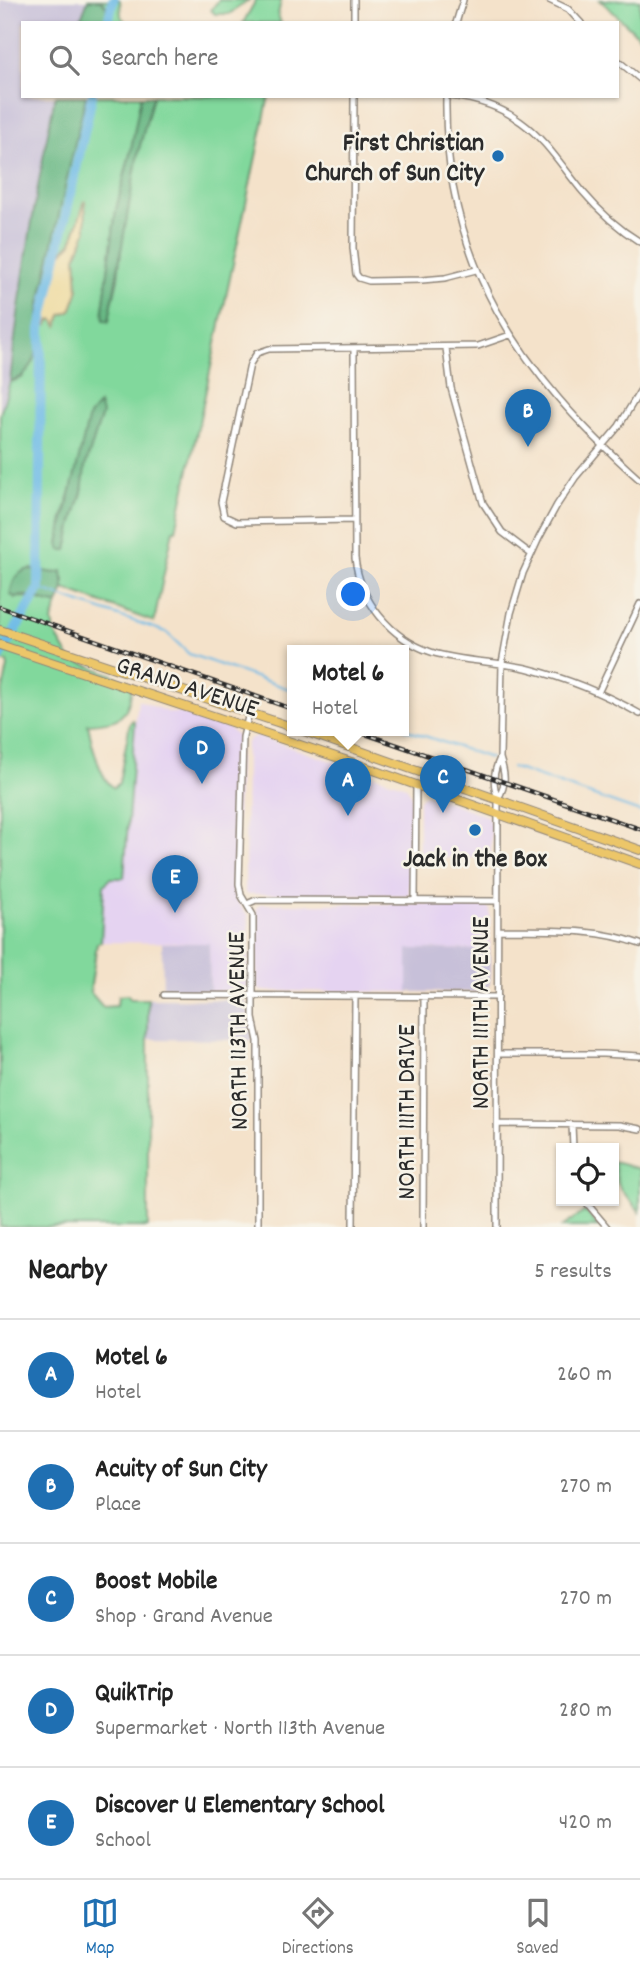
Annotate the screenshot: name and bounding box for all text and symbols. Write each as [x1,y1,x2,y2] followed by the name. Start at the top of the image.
[21,21,619,98] search box
[45,41,83,79] icon: search
[101,41,219,78] text: Search here
[305,126,485,193] place label: First Christian Church of Sun City
[490,148,506,164] marker: First Christian Church of Sun City
[505,389,551,447] pin: B
[336,577,370,611] your location
[287,645,409,736] popup
[111,648,263,729] street label: GRAND AVENUE
[312,656,384,693] text: Motel 6
[312,693,358,726] text: Hotel
[179,726,225,784] pin: D
[420,755,466,813] pin: C
[325,758,371,816] pin: A
[467,822,483,838] marker: Jack in the Box
[403,842,547,879] place label: Jack in the Box
[152,855,198,913] pin: E
[464,917,501,1109] street label: NORTH 111TH AVENUE
[219,931,260,1130] street label: NORTH 113TH AVENUE
[390,1024,427,1200] street label: NORTH 111TH DRIVE
[556,1143,619,1206] map controls
[556,1143,619,1206] button: locate
[28,1251,106,1294] text: Nearby
[534,1256,612,1289] text: 5 results
[95,1340,168,1377] text: Motel 6
[45,1359,57,1392] text: A
[557,1359,612,1392] text: 260 m
[95,1377,141,1410] text: Hotel
[95,1452,267,1489] text: Acuity of Sun City
[46,1471,56,1504] text: B
[560,1471,612,1504] text: 270 m
[95,1489,141,1522] text: Place
[95,1564,217,1601] text: Boost Mobile
[45,1583,57,1616] text: C
[560,1583,612,1616] text: 270 m
[95,1601,273,1634] text: Shop · Grand Avenue
[95,1676,174,1713] text: QuikTrip
[45,1695,57,1728] text: D
[559,1695,612,1728] text: 280 m
[95,1713,385,1746] text: Supermarket · North 113th Avenue
[95,1788,384,1825] text: Discover U Elementary School
[46,1807,56,1840] text: E
[559,1807,612,1840] text: 420 m
[95,1825,151,1858] text: School
[81,1894,119,1963] tab: Map
[282,1894,354,1963] tab: Directions
[516,1894,559,1963] tab: Saved

